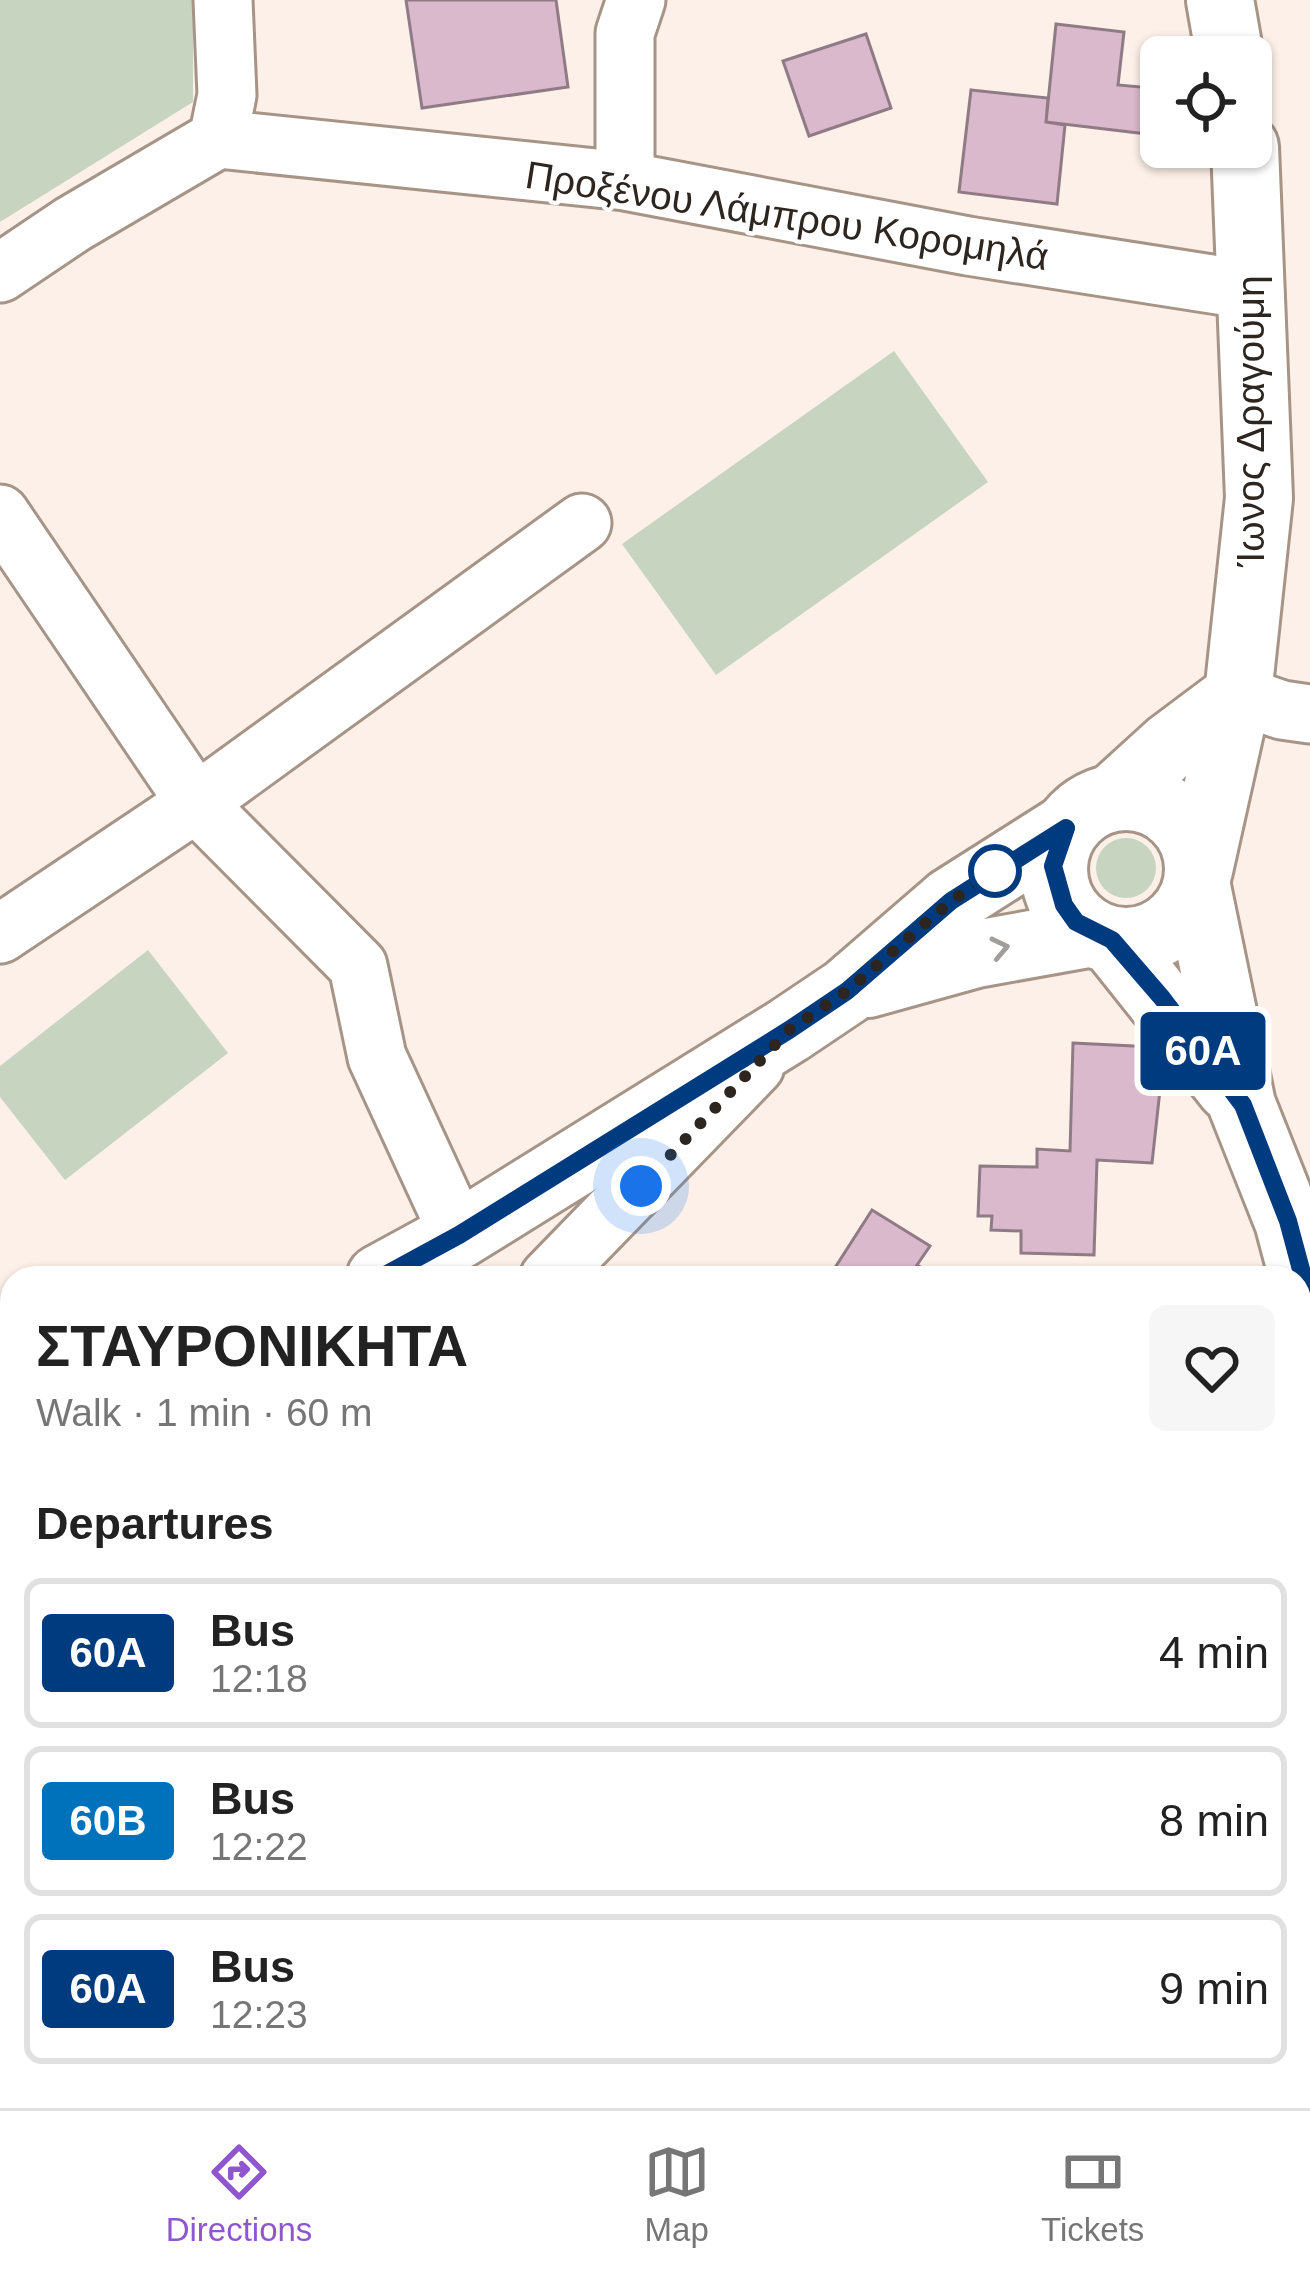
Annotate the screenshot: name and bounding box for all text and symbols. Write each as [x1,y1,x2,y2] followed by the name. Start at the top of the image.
[1140,36,1272,168] map controls
[1140,36,1272,168] button: locate
[522,153,1051,278] street label: Προξένου Λάμπρου Κορομηλά
[1229,275,1272,568] street label: Ίωνος Δραγούμη
[970,846,1020,896] unlabelled marker
[990,937,1010,962] one-way arrow
[1134,1012,1272,1090] line badge: 60Α
[1164,1027,1242,1074] text: 60Α
[611,1156,671,1216] your location
[1149,1305,1275,1431] button: heart
[36,1314,468,1378] text: ΣΤΑΥΡΟΝΙΚΗΤΑ
[36,1391,373,1434] text: Walk · 1 min · 60 m
[36,1498,274,1549] text: Departures
[210,1605,295,1656] text: Bus
[1159,1627,1269,1678] text: 4 min
[69,1629,147,1676] text: 60Α
[210,1657,308,1700] text: 12:18
[210,1773,295,1824] text: Bus
[1159,1795,1269,1846] text: 8 min
[69,1797,147,1844] text: 60Β
[210,1825,308,1868] text: 12:22
[210,1941,295,1992] text: Bus
[1159,1963,1269,2014] text: 9 min
[69,1965,147,2012] text: 60Α
[210,1993,308,2036] text: 12:23
[166,2139,312,2249] tab: Directions
[644,2139,710,2249] tab: Map
[1041,2139,1144,2249] tab: Tickets

